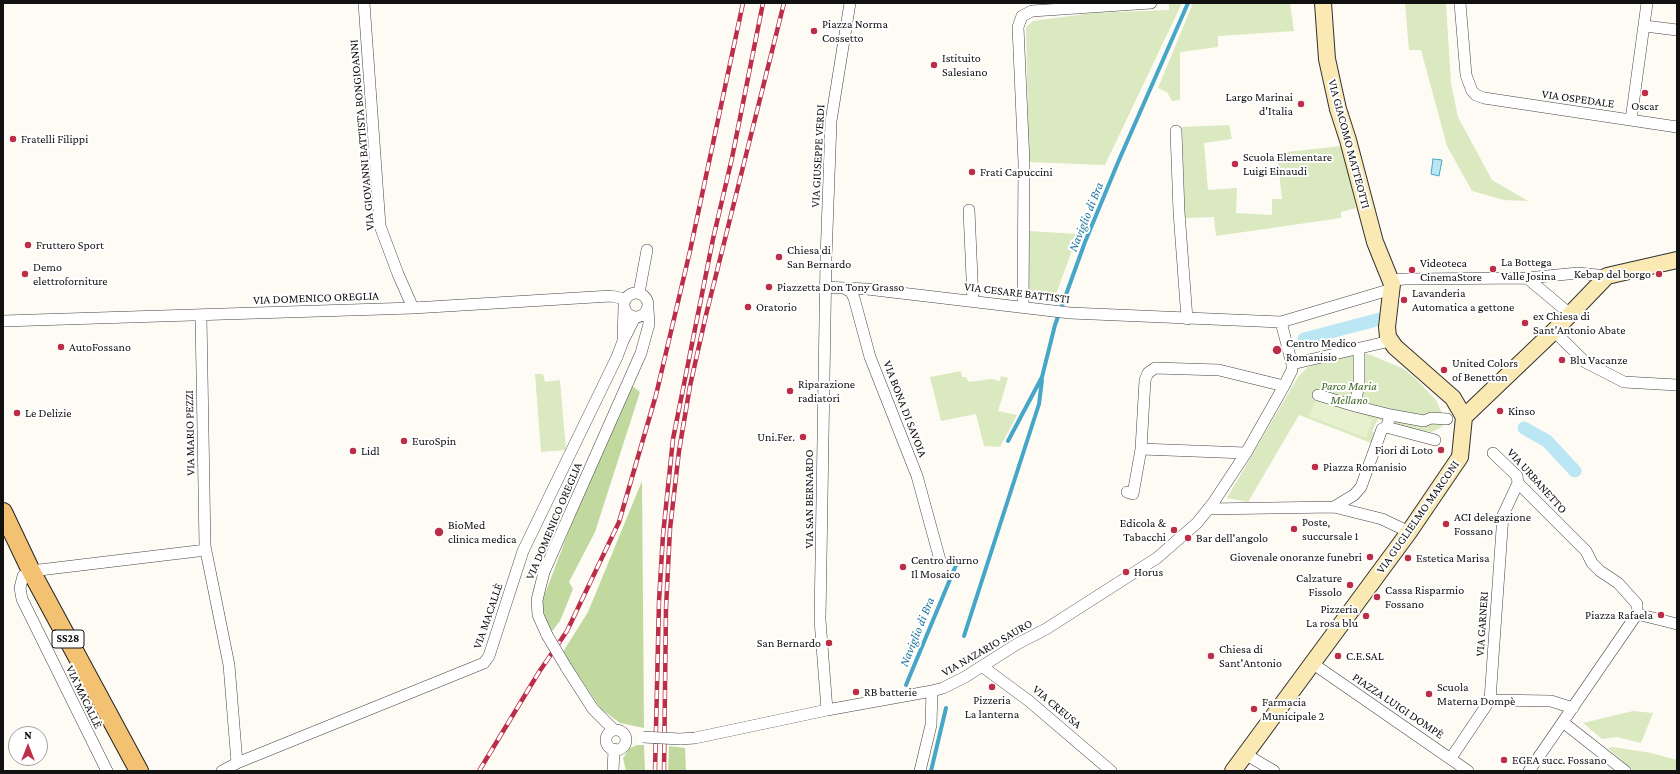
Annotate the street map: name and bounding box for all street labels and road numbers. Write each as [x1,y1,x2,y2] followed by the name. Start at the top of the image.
[346,39,378,231] street label: VIA GIOVANNI BATTISTA BONGIOANNI
[1325,78,1373,210] street label: VIA GIACOMO MATTEOTTI
[1541,87,1615,111] street label: VIA OSPEDALE
[808,104,828,208] street label: VIA GIUSEPPE VERDI
[963,279,1071,307] street label: VIA CESARE BATTISTI
[253,289,379,307] street label: VIA DOMENICO OREGLIA
[880,359,930,459] street label: VIA BONA DI SAVOIA
[182,390,198,476] street label: VIA MARIO PEZZI
[1504,445,1570,517] street label: VIA URBANETTO
[802,449,816,549] street label: VIA SAN BERNARDO
[1373,458,1463,576] street label: VIA GUGLIELMO MARCONI
[523,460,585,582] street label: VIA DOMENICO OREGLIA
[470,581,506,651] street label: VIA MACALLÈ
[1473,591,1491,657] street label: VIA GARNERI
[939,616,1035,680] street label: VIA NAZARIO SAURO
[52,630,84,648] road number: SS28
[63,663,105,731] street label: VIA MACALLÈ
[1349,670,1447,742] street label: PIAZZA LUIGI DOMPÈ
[1029,682,1085,732] street label: VIA CREUSA

